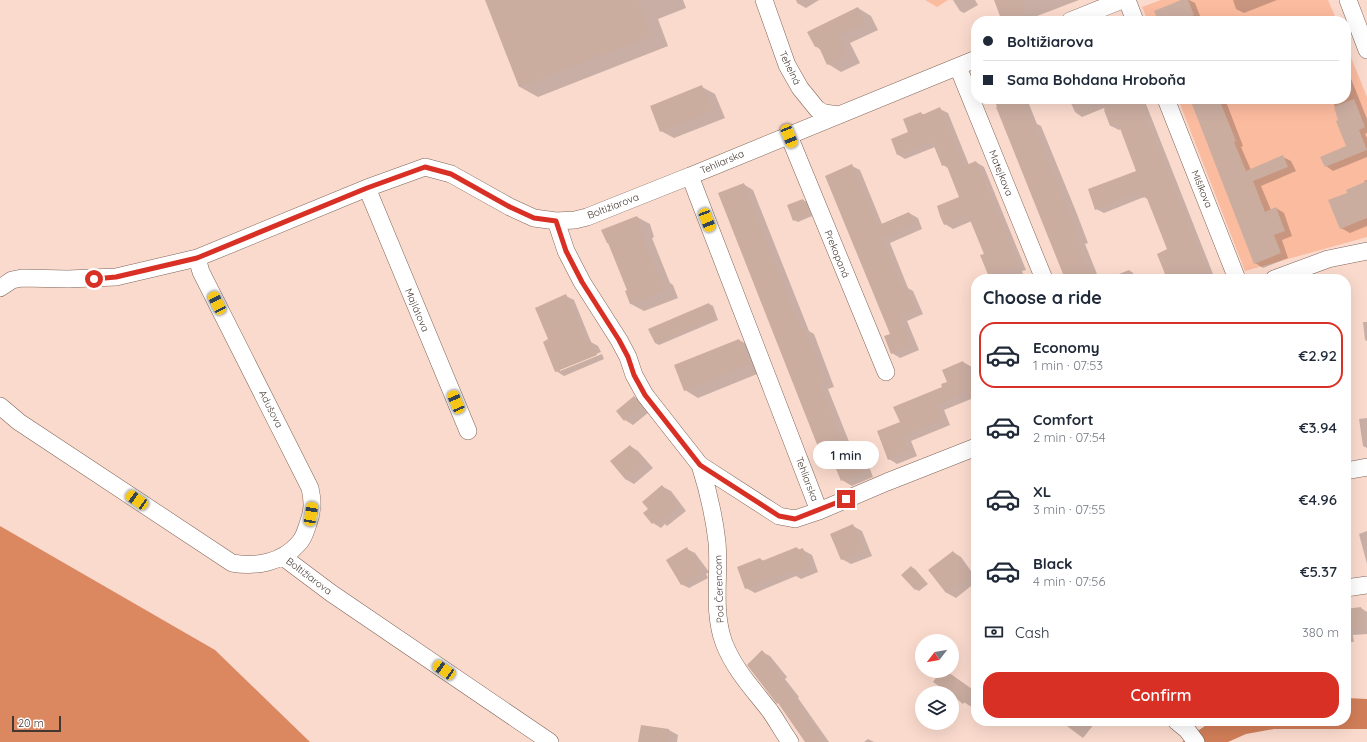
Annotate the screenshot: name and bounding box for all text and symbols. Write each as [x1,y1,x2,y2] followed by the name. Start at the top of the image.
[1007,32,1093,51] text: Boltižiarova
[776,49,804,87] street label: Tehelná
[1007,70,1186,89] text: Sama Bohdana Hroboňa
[779,123,799,149] car
[698,147,746,177] street label: Tehliarska
[986,148,1016,198] street label: Matejkova
[1189,168,1215,210] street label: Mišíkova
[585,190,641,222] street label: Boltižiarova
[697,207,717,233] car
[822,228,852,280] street label: Prekopaná
[85,270,103,288] route start
[402,286,432,334] street label: Majlátova
[983,286,1102,309] text: Choose a ride
[206,290,228,316] car
[985,337,1021,373] icon: car
[1033,338,1100,357] text: Economy
[1299,346,1337,365] text: €2.92
[1033,357,1103,373] text: 1 min · 07:53
[256,388,286,430] street label: Adušova
[446,389,466,415] car
[985,409,1021,445] icon: car
[1033,410,1094,429] text: Comfort
[1299,418,1337,437] text: €3.94
[1033,429,1106,445] text: 2 min · 07:54
[813,441,879,469] callout: 1 min
[830,447,862,463] text: 1 min
[793,455,821,503] street label: Tehliarska
[985,481,1021,517] icon: car
[1033,482,1051,501] text: XL
[124,488,150,512] car
[837,490,855,508] route end
[1299,490,1337,509] text: €4.96
[303,501,319,527] car
[1033,501,1105,517] text: 3 min · 07:55
[985,553,1021,589] icon: car
[283,554,335,598] street label: Boltižiarova
[1033,554,1073,573] text: Black
[711,555,727,623] street label: Pod Čerencom
[1300,562,1337,581] text: €5.37
[1033,573,1105,589] text: 4 min · 07:56
[983,621,1005,643] icon: cash
[1015,623,1049,642] text: Cash
[1302,624,1339,640] text: 380 m
[915,634,959,678] north arrow
[915,634,959,730] map controls
[431,658,457,682] car
[983,672,1339,718] button: Confirm
[915,686,959,730] button: layers
[12,714,61,733] scale bar
[18,716,44,730] text: 20 m

